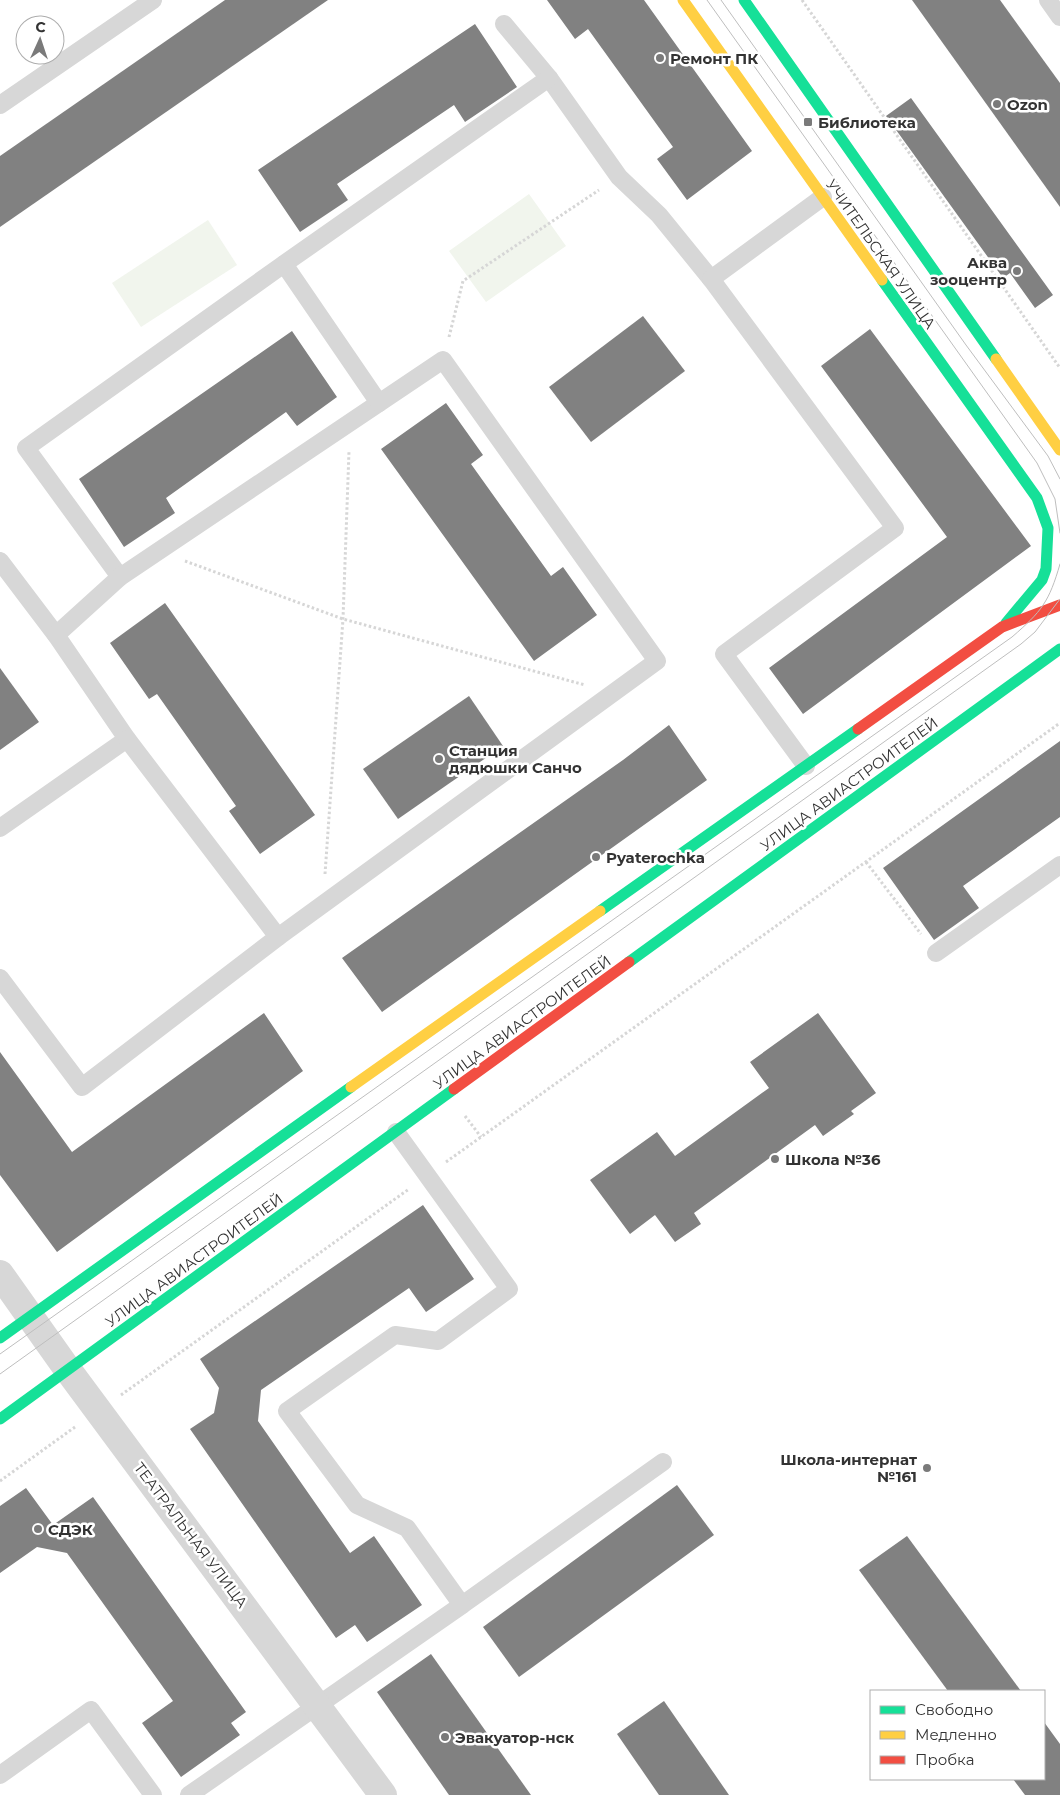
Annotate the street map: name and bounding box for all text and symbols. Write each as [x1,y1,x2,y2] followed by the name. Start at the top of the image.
[15,15,65,65] north arrow
[35,18,46,36] text: С
[670,49,758,68] place label: Ремонт ПК
[654,52,666,64] marker: Ремонт ПК
[1007,95,1048,114] place label: Ozon
[991,98,1003,110] marker: Ozon
[818,113,916,132] place label: Библиотека
[802,116,814,128] marker: Библиотека
[822,175,940,333] street label: УЧИТЕЛЬСКАЯ УЛИЦА
[930,253,1007,289] place label: Аква зооцентр
[1011,265,1023,277] marker: Аква зооцентр
[756,713,942,855] street label: УЛИЦА АВИАСТРОИТЕЛЕЙ
[449,741,582,777] place label: Станция дядюшки Санчо
[433,753,445,765] marker: Станция дядюшки Санчо
[606,848,705,867] place label: Pyaterochka
[590,851,602,863] marker: Pyaterochka
[429,951,615,1093] street label: УЛИЦА АВИАСТРОИТЕЛЕЙ
[785,1150,881,1169] place label: Школа №36
[769,1153,781,1165] marker: Школа №36
[101,1189,287,1331] street label: УЛИЦА АВИАСТРОИТЕЛЕЙ
[780,1450,917,1486] place label: Школа-интернат №161
[130,1459,252,1611] street label: ТЕАТРАЛЬНАЯ УЛИЦА
[921,1462,933,1474] marker: Школа-интернат №161
[48,1520,93,1539] place label: СДЭК
[32,1523,44,1535] marker: СДЭК
[870,1690,1045,1780] legend
[915,1700,993,1719] text: Свободно
[915,1725,997,1744] text: Медленно
[455,1728,575,1747] place label: Эвакуатор-нск
[439,1731,451,1743] marker: Эвакуатор-нск
[915,1750,974,1769] text: Пробка

